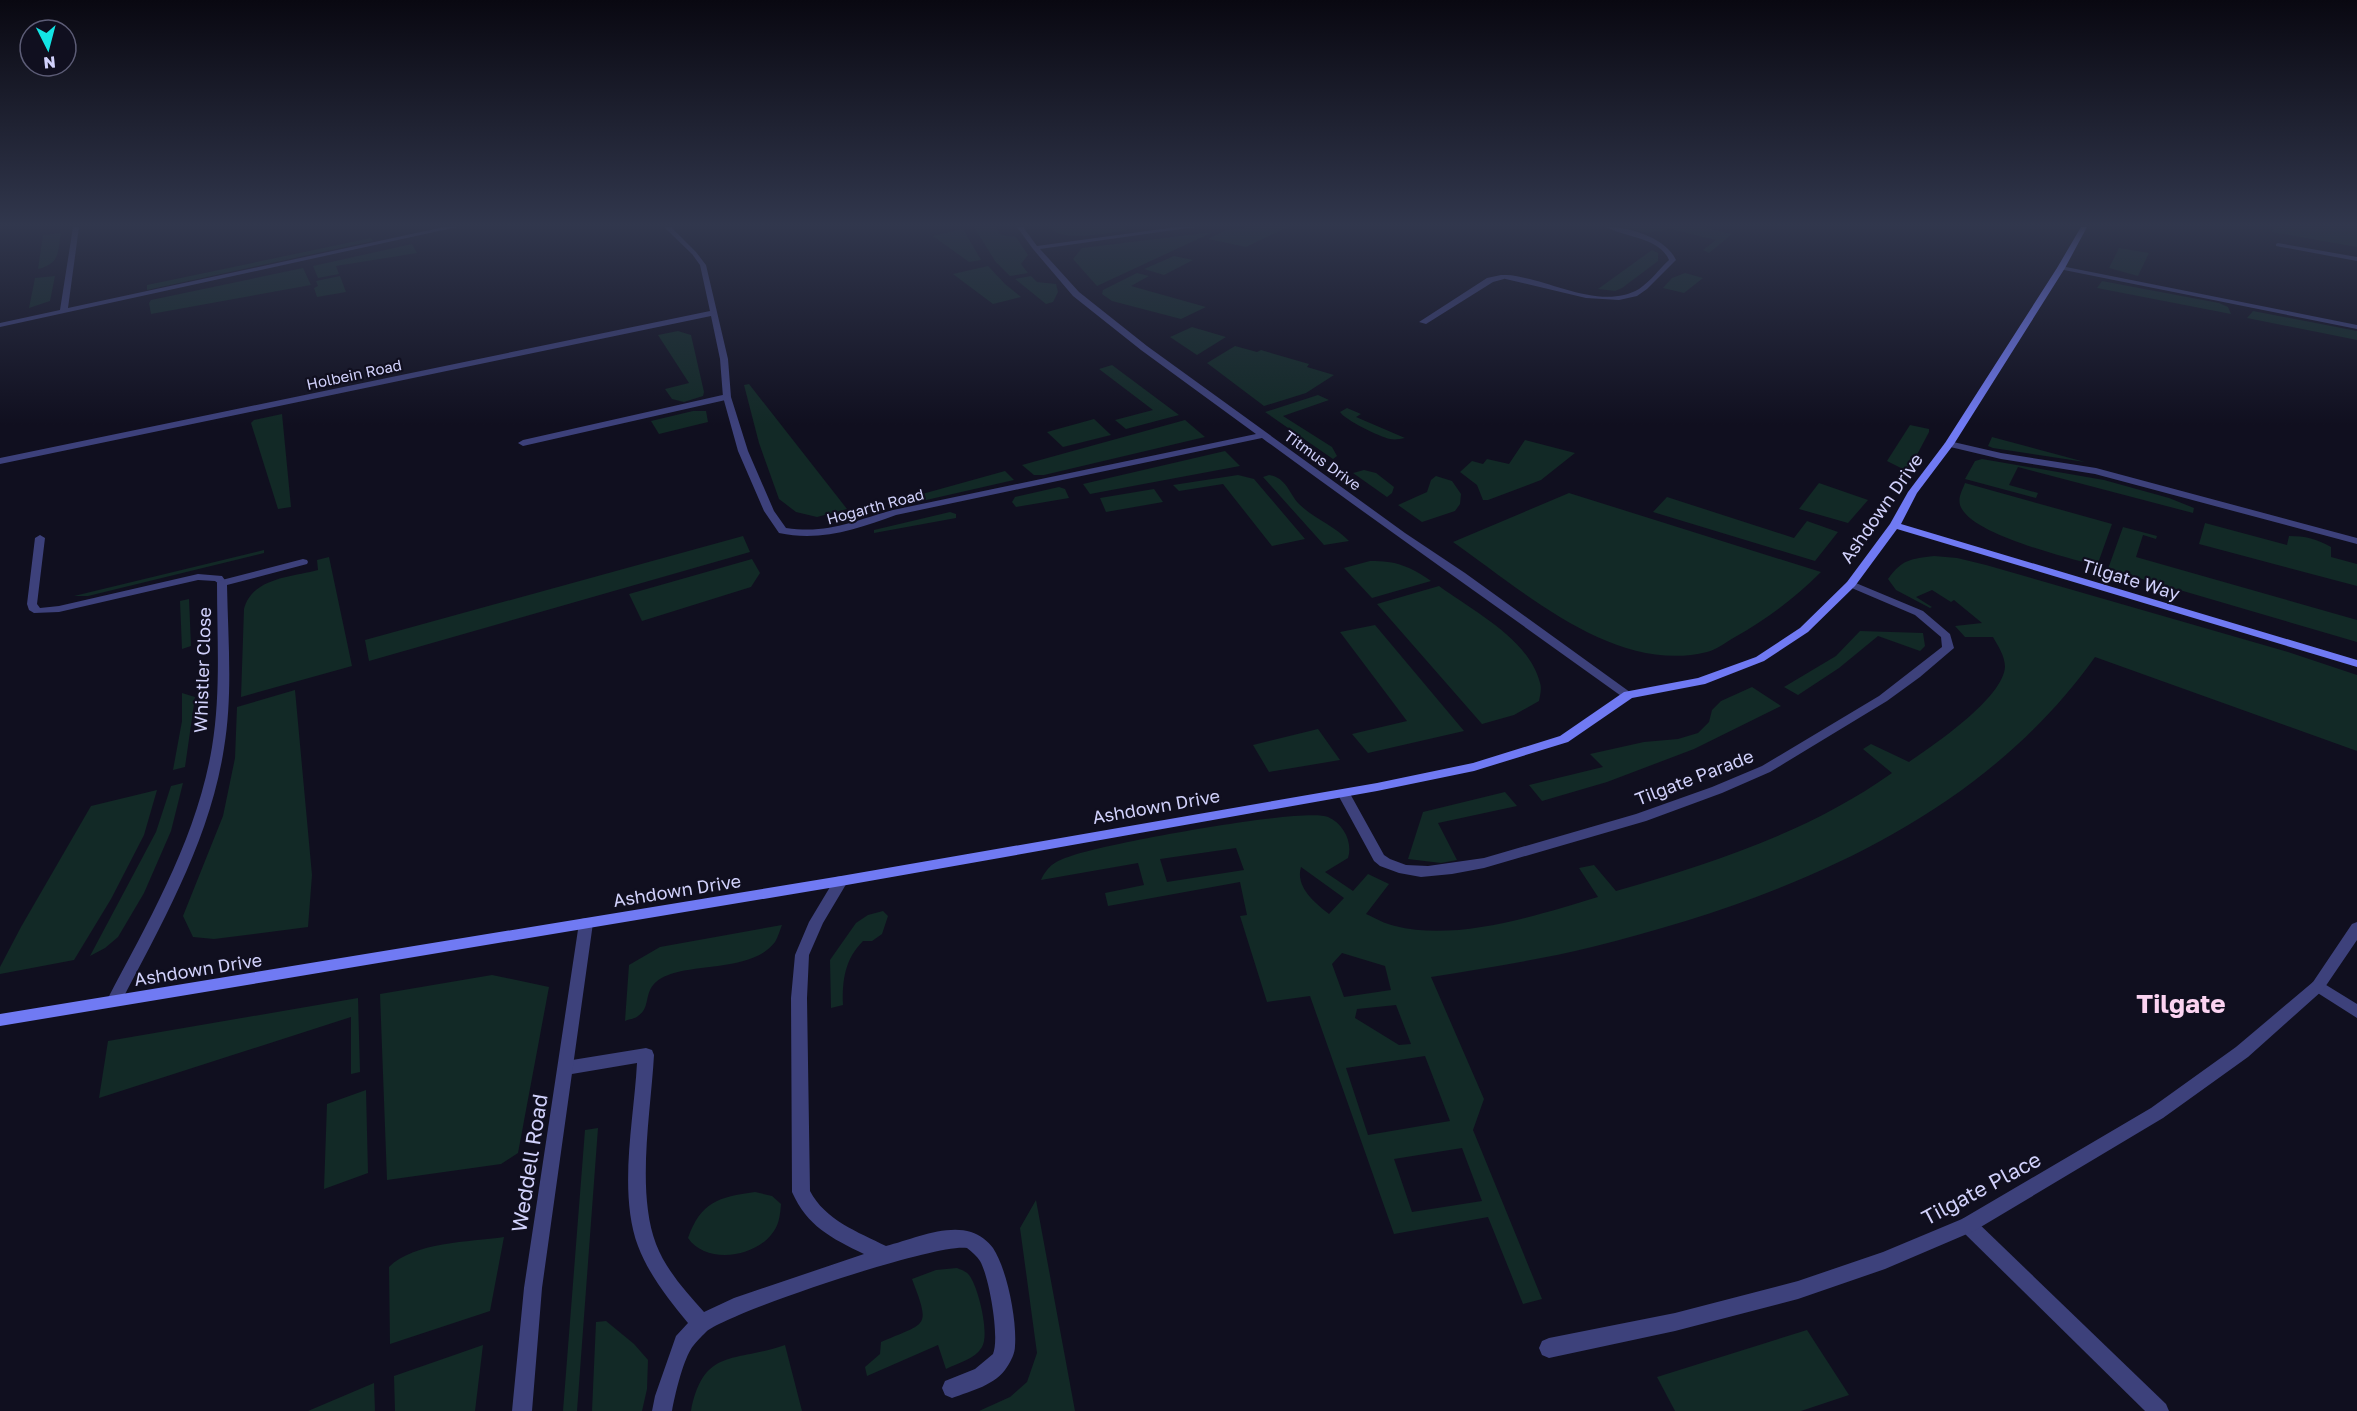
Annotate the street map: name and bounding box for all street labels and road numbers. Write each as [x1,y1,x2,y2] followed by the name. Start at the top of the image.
[305,355,403,393] street label: Holbein Road
[1281,426,1365,494] street label: Titmus Drive
[1835,449,1927,567] street label: Ashdown Drive
[824,484,926,528] street label: Hogarth Road
[2079,554,2183,604] street label: Tilgate Way
[189,607,215,733] street label: Whistler Close
[1632,744,1756,810] street label: Tilgate Parade
[1091,784,1221,828] street label: Ashdown Drive
[612,869,742,911] street label: Ashdown Drive
[133,948,263,990] street label: Ashdown Drive
[505,1092,553,1234] street label: Weddell Road
[1917,1146,2045,1230] street label: Tilgate Place

